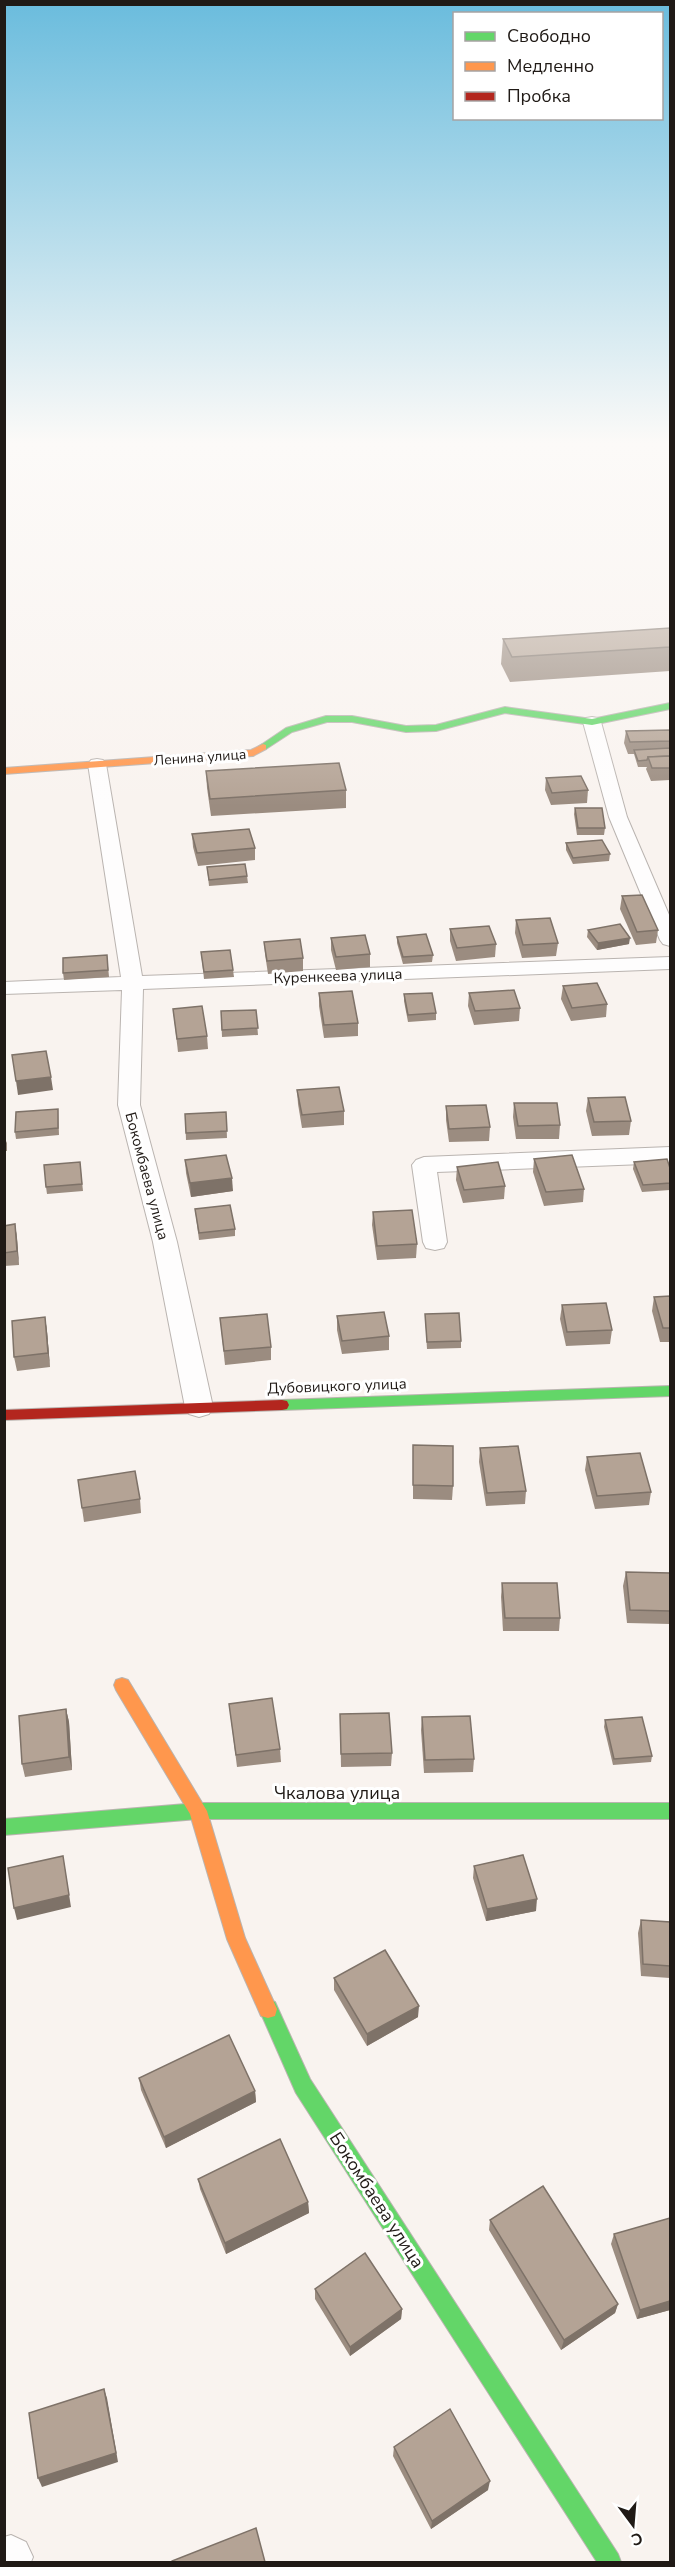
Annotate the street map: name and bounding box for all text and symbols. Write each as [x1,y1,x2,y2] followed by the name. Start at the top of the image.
[453,12,663,120] legend
[507,24,591,48] text: Свободно
[507,54,594,78] text: Медленно
[507,84,571,108] text: Пробка
[153,745,247,770] street label: Ленина улица
[273,964,403,988] street label: Куренкеева улица
[120,1110,174,1242] street label: Бокомбаева улица
[267,1374,407,1398] street label: Дубовицкого улица
[274,1781,400,1805] street label: Чкалова улица
[324,2127,430,2273] street label: Бокомбаева улица
[603,2495,663,2555] north arrow
[628,2526,645,2551] text: С

